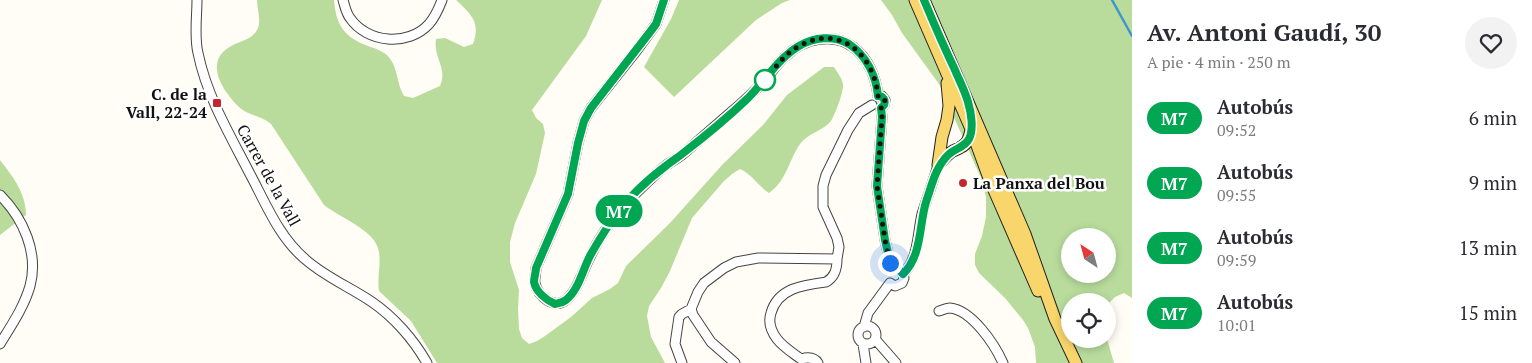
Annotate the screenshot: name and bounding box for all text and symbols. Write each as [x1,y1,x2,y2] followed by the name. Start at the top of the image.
[1147,16,1381,48] text: Av. Antoni Gaudí, 30
[1465,17,1517,69] button: heart
[1147,51,1291,73] text: A pie · 4 min · 250 m
[754,69,776,91] unlabelled marker
[126,83,207,123] place label: C. de la Vall, 22-24
[1217,94,1293,119] text: Autobús
[211,97,223,109] marker: C. de la Vall, 22-24
[1469,105,1517,130] text: 6 min
[1161,106,1188,130] text: M7
[1217,119,1256,141] text: 09:52
[232,120,306,230] street label: Carrer de la Vall
[1217,159,1293,184] text: Autobús
[1469,170,1517,195] text: 9 min
[1161,171,1188,195] text: M7
[973,172,1105,194] place label: La Panxa del Bou
[957,177,969,189] marker: La Panxa del Bou
[1217,184,1256,206] text: 09:55
[596,195,642,227] line badge: M7
[606,199,632,223] text: M7
[1217,224,1293,249] text: Autobús
[1061,228,1116,282] north arrow
[1061,228,1116,348] map controls
[1459,235,1517,260] text: 13 min
[1161,236,1188,260] text: M7
[1217,249,1256,271] text: 09:59
[878,251,903,276] your location
[1217,289,1293,314] text: Autobús
[1061,293,1116,348] button: locate
[1459,300,1517,325] text: 15 min
[1161,301,1188,325] text: M7
[1217,314,1256,336] text: 10:01

